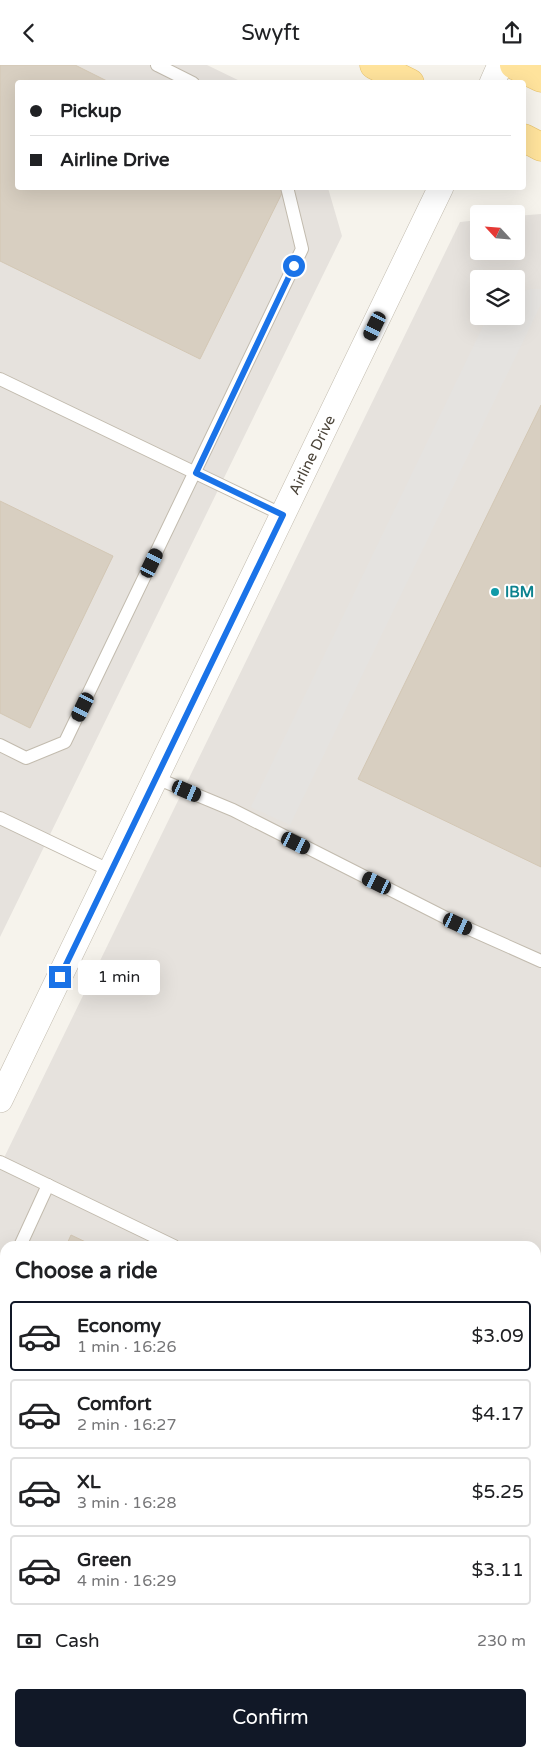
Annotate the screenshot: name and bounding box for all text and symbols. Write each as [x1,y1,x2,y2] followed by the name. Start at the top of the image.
[15,19,43,47] icon: back
[498,19,526,47] icon: share
[241,20,300,46] text: Swyft
[60,100,121,122] text: Pickup
[60,149,170,171] text: Airline Drive
[470,205,525,260] north arrow
[470,205,525,325] map controls
[283,255,305,277] route start
[470,270,525,325] button: layers
[361,309,388,343] car
[285,412,339,498] street label: Airline Drive
[138,546,165,580] car
[505,583,534,601] place label: IBM
[489,586,501,598] marker: IBM
[69,690,96,724] car
[170,778,203,804] car
[279,830,312,856] car
[360,870,393,896] car
[441,911,474,937] car
[78,959,160,995] callout: 1 min
[49,966,71,988] route end
[98,967,140,987] text: 1 min
[15,1258,158,1284] text: Choose a ride
[17,1314,62,1359] icon: car
[77,1315,161,1337] text: Economy
[472,1325,524,1347] text: $3.09
[77,1337,176,1357] text: 1 min · 16:26
[17,1392,62,1437] icon: car
[77,1393,151,1415] text: Comfort
[472,1403,524,1425] text: $4.17
[77,1415,176,1435] text: 2 min · 16:27
[17,1470,62,1515] icon: car
[77,1471,101,1493] text: XL
[472,1481,524,1503] text: $5.25
[77,1493,176,1513] text: 3 min · 16:28
[17,1548,62,1593] icon: car
[77,1549,131,1571] text: Green
[472,1559,524,1581] text: $3.11
[77,1571,176,1591] text: 4 min · 16:29
[15,1627,43,1655] icon: cash
[55,1630,100,1652] text: Cash
[477,1631,526,1651] text: 230 m
[15,1689,526,1747] button: Confirm

